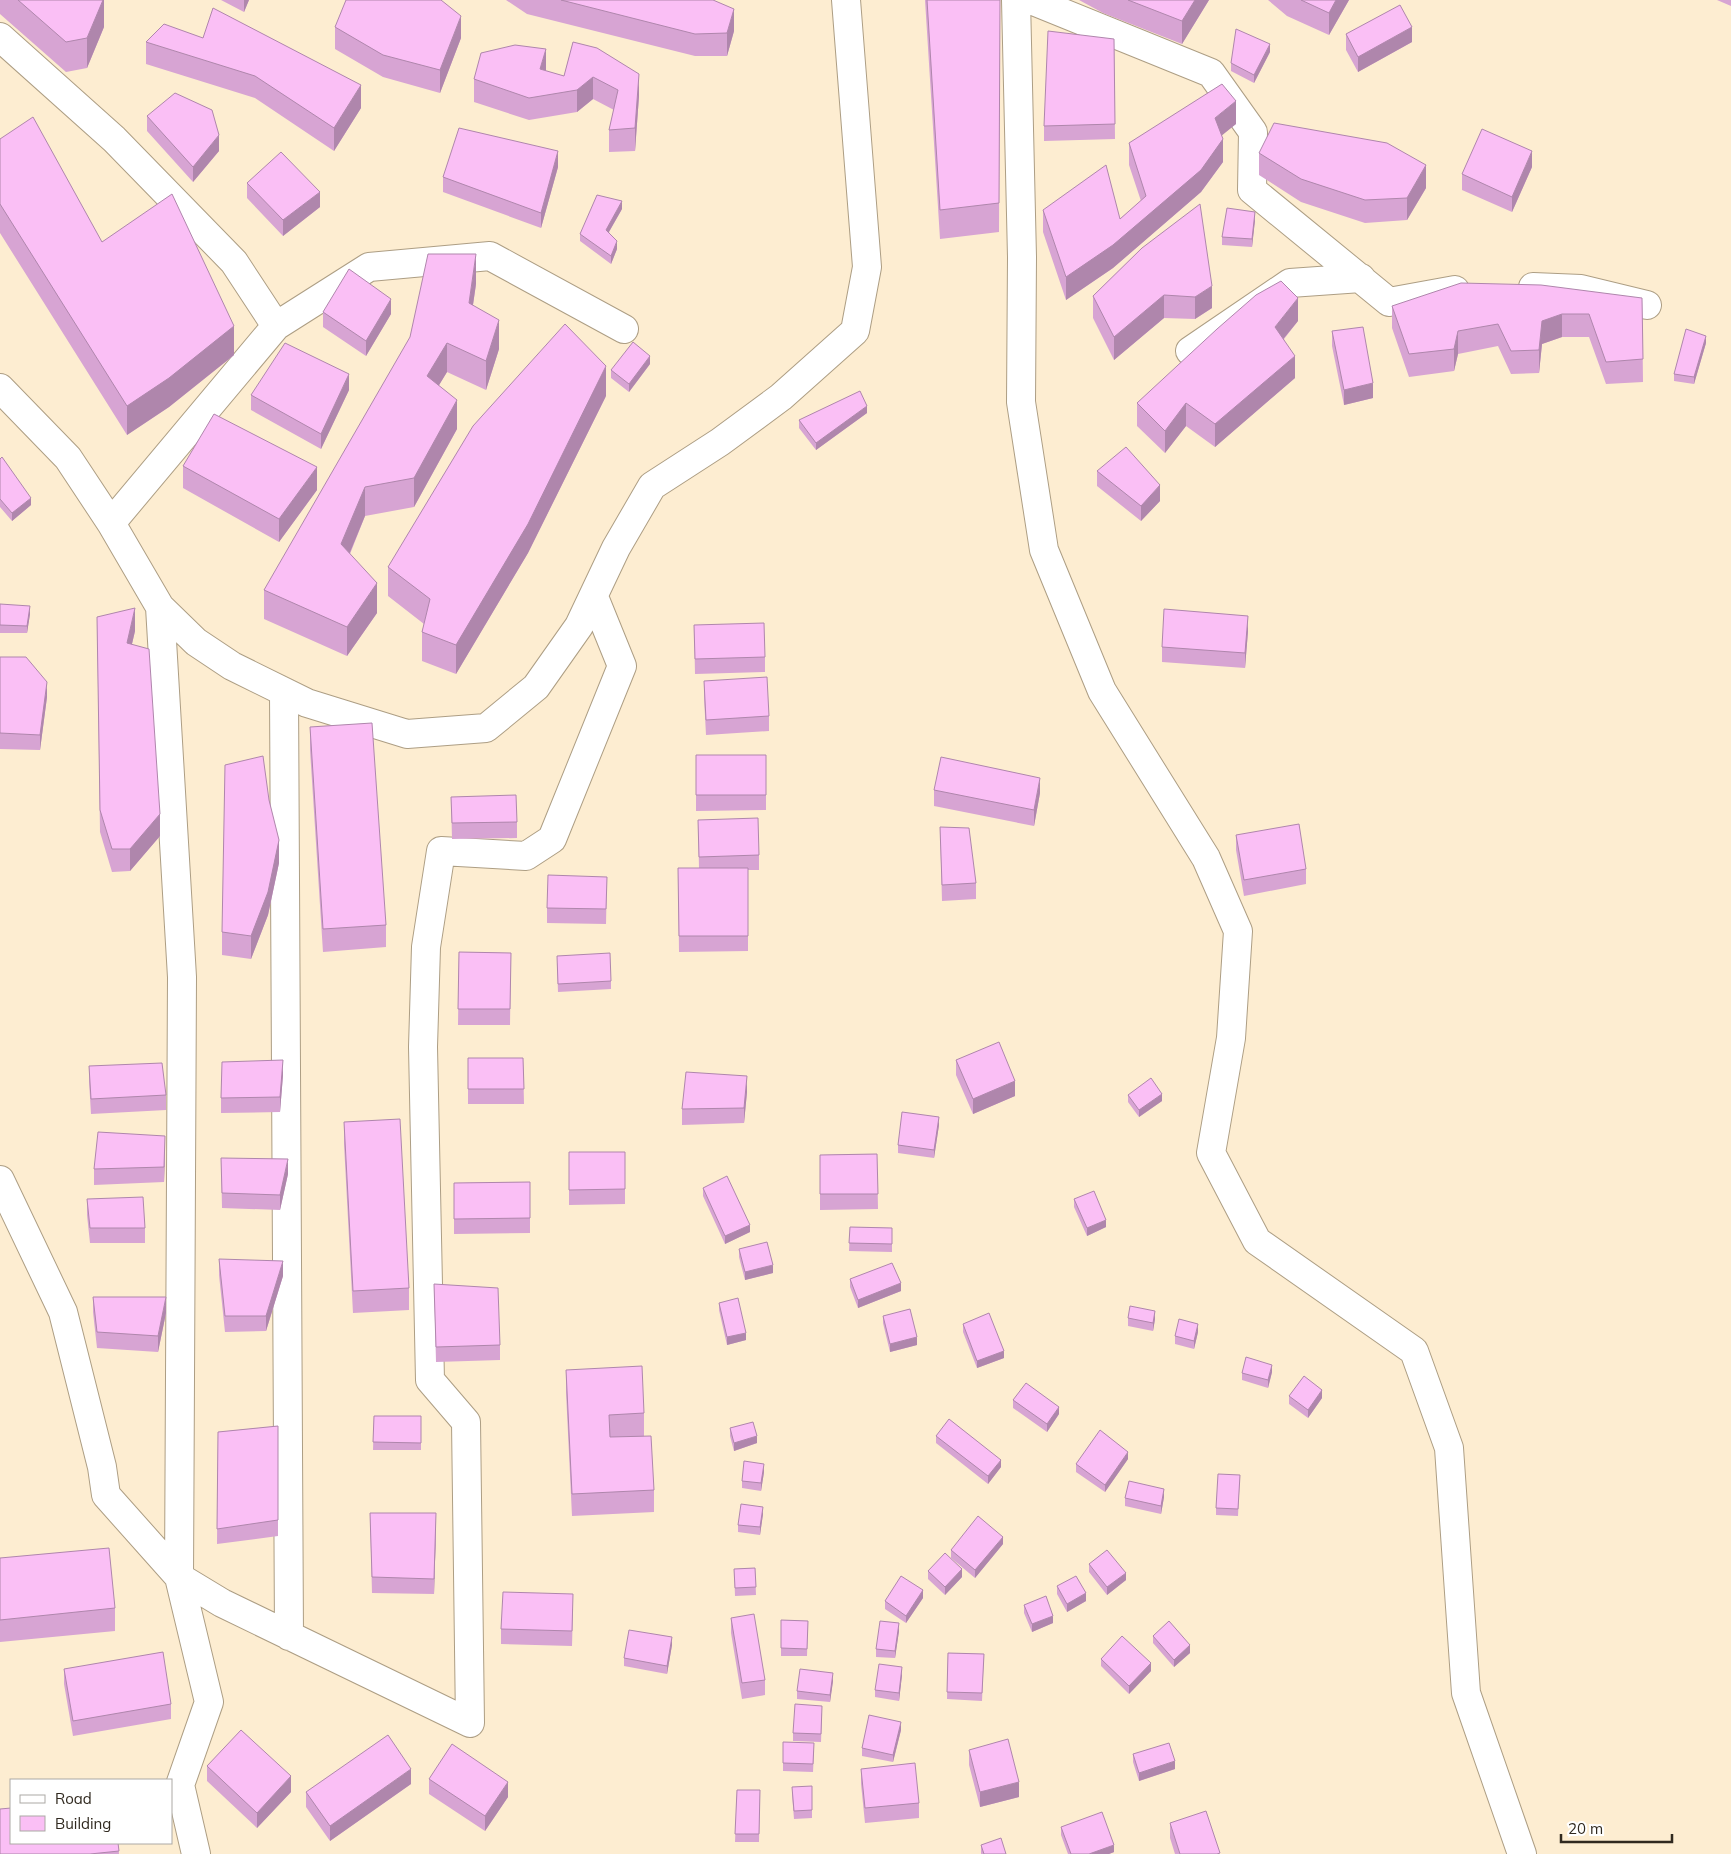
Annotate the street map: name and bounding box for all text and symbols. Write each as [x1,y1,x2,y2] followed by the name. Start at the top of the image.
[10,1779,172,1844] legend
[55,1789,92,1808] text: Road
[1561,1812,1672,1844] scale bar
[55,1814,111,1833] text: Building
[1568,1819,1603,1838] text: 20 m

